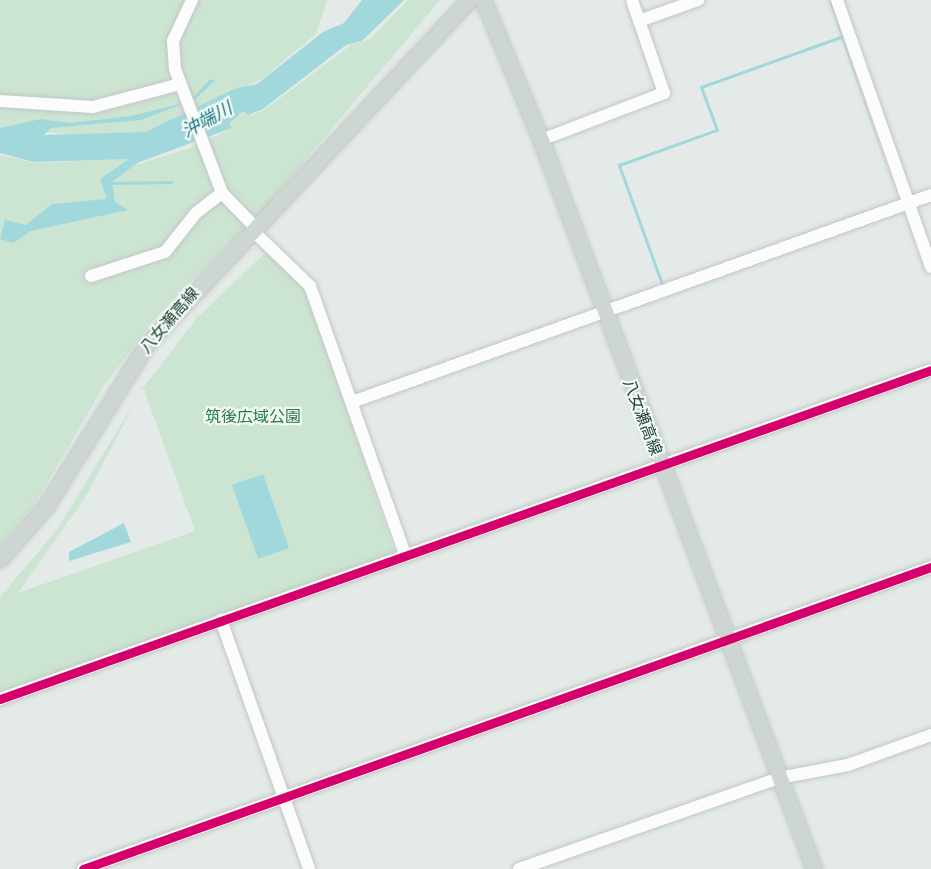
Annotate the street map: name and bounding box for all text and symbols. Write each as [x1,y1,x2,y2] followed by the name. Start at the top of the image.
[178,97,236,143] water label: 沖端川
[136,284,202,356] street label: 八女瀬高線
[620,376,666,458] street label: 八女瀬高線
[205,406,301,426] park label: 筑後広域公園

